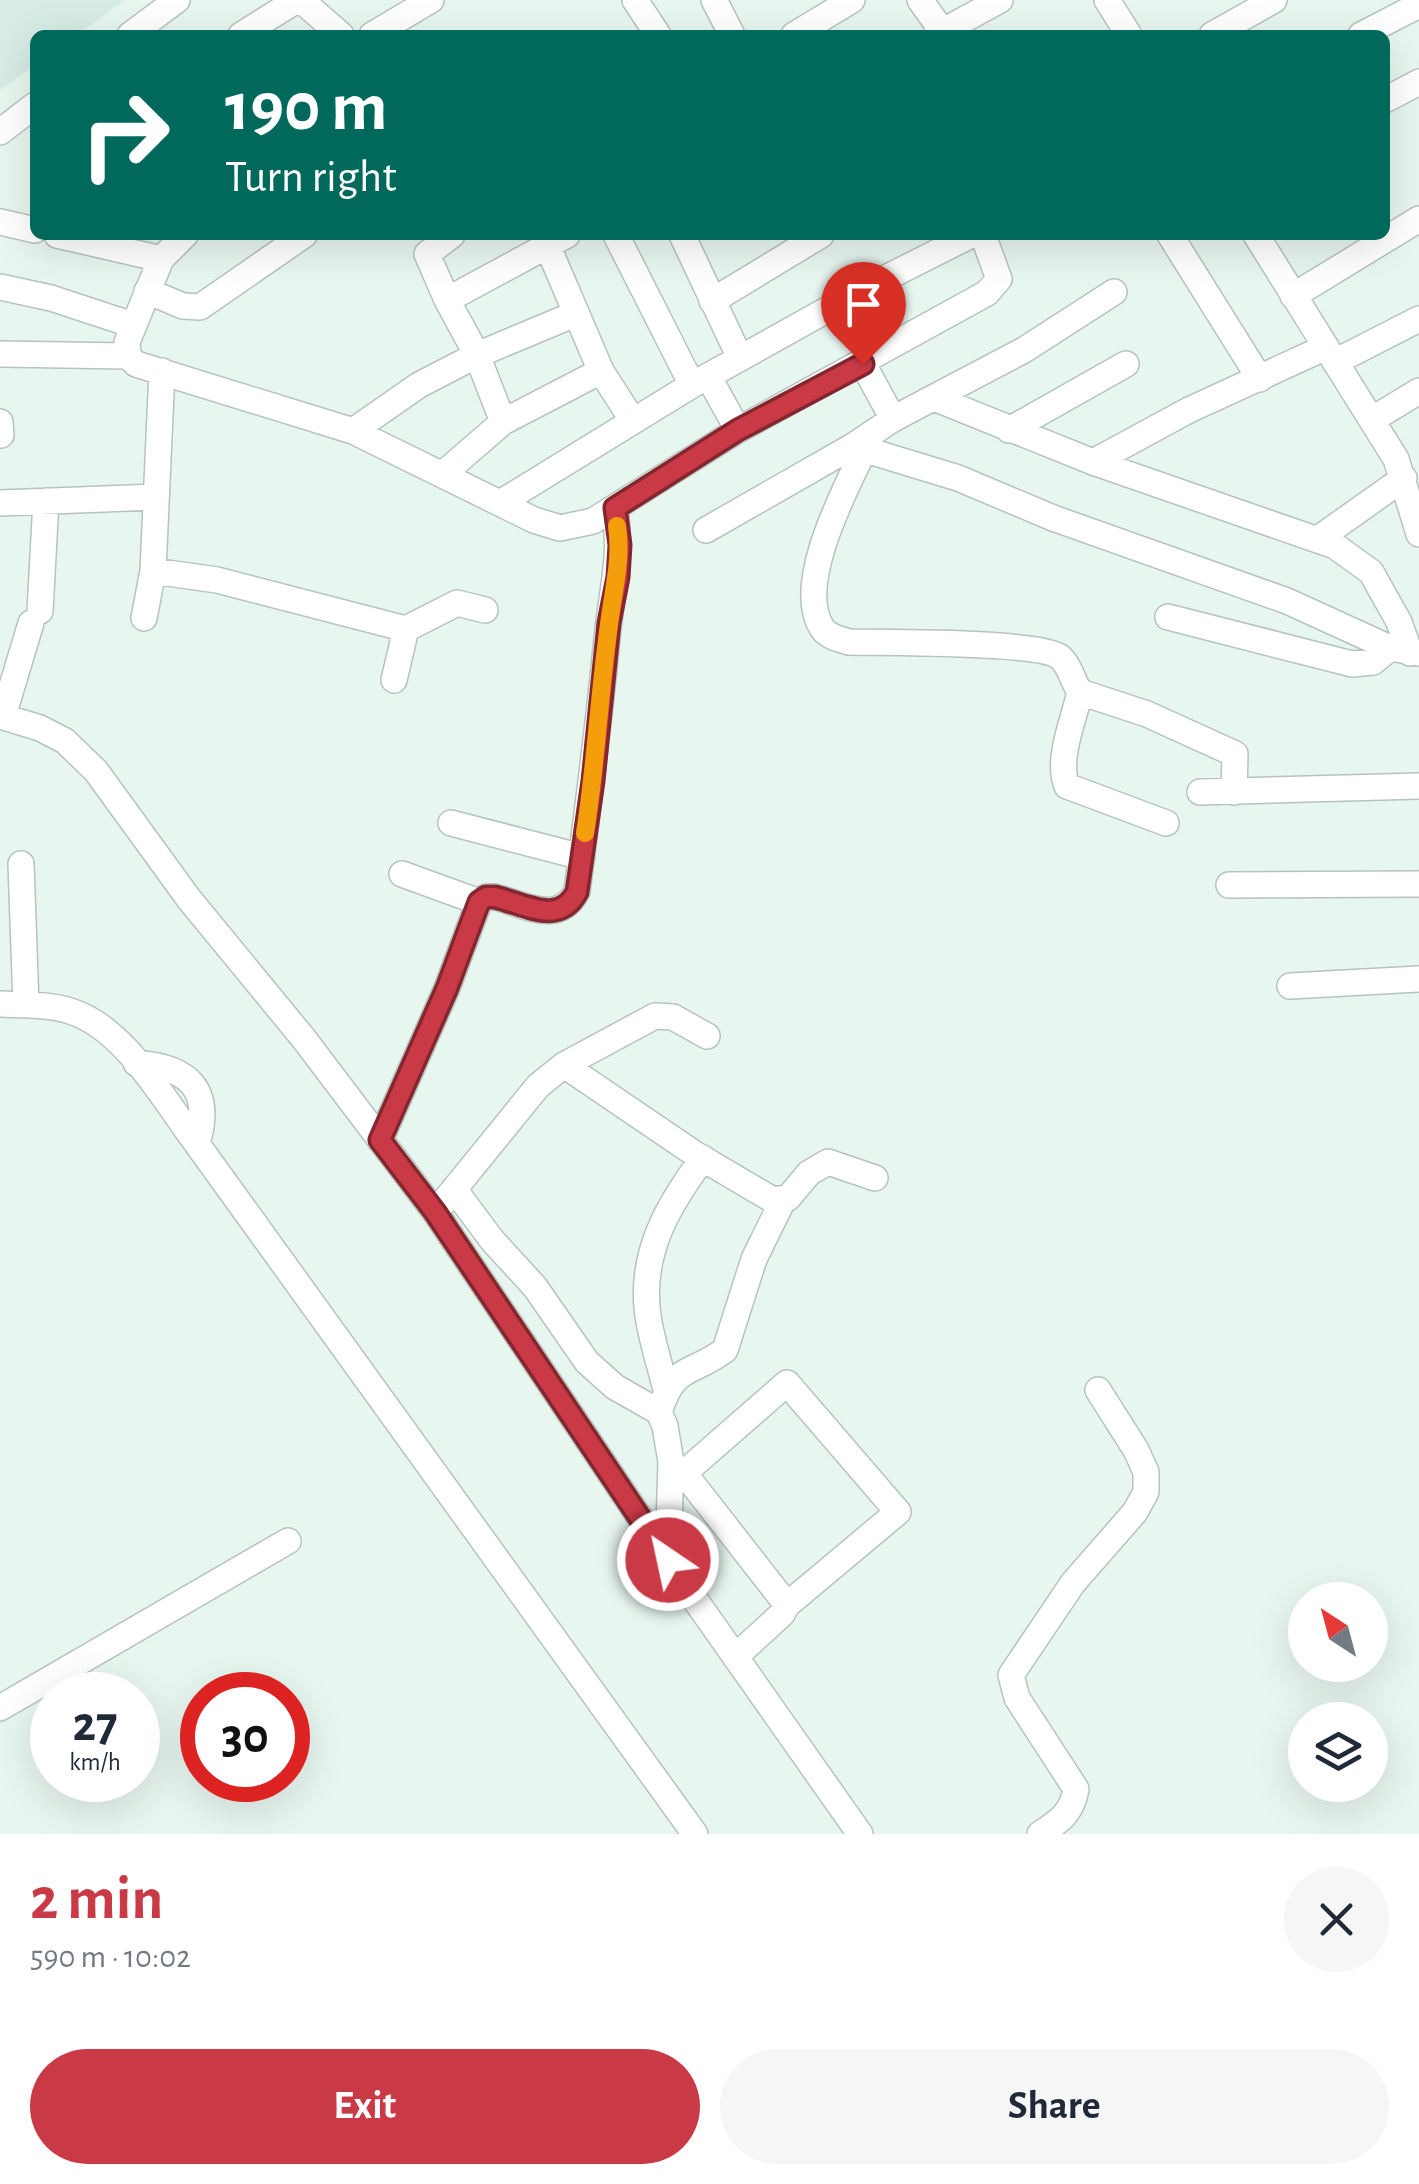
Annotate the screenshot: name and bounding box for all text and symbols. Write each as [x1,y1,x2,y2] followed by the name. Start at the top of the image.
[60,70,190,200] icon: right
[225,73,388,143] text: 190 m
[225,155,397,200] text: Turn right
[821,262,906,365] pin
[836,277,891,332] icon: arrive
[616,1508,720,1612] position arrow
[1288,1582,1388,1682] north arrow
[1288,1582,1388,1802] map controls
[180,1672,310,1802] speed limit sign: 30
[72,1700,118,1750] text: 27
[1288,1702,1388,1802] button: layers
[69,1750,121,1775] text: km/h
[1284,1867,1389,1972] button: close
[30,1870,163,1930] text: 2 min
[30,1941,191,1973] text: 590 m · 10:02
[30,2049,700,2164] button: Exit
[720,2049,1389,2164] button: Share

